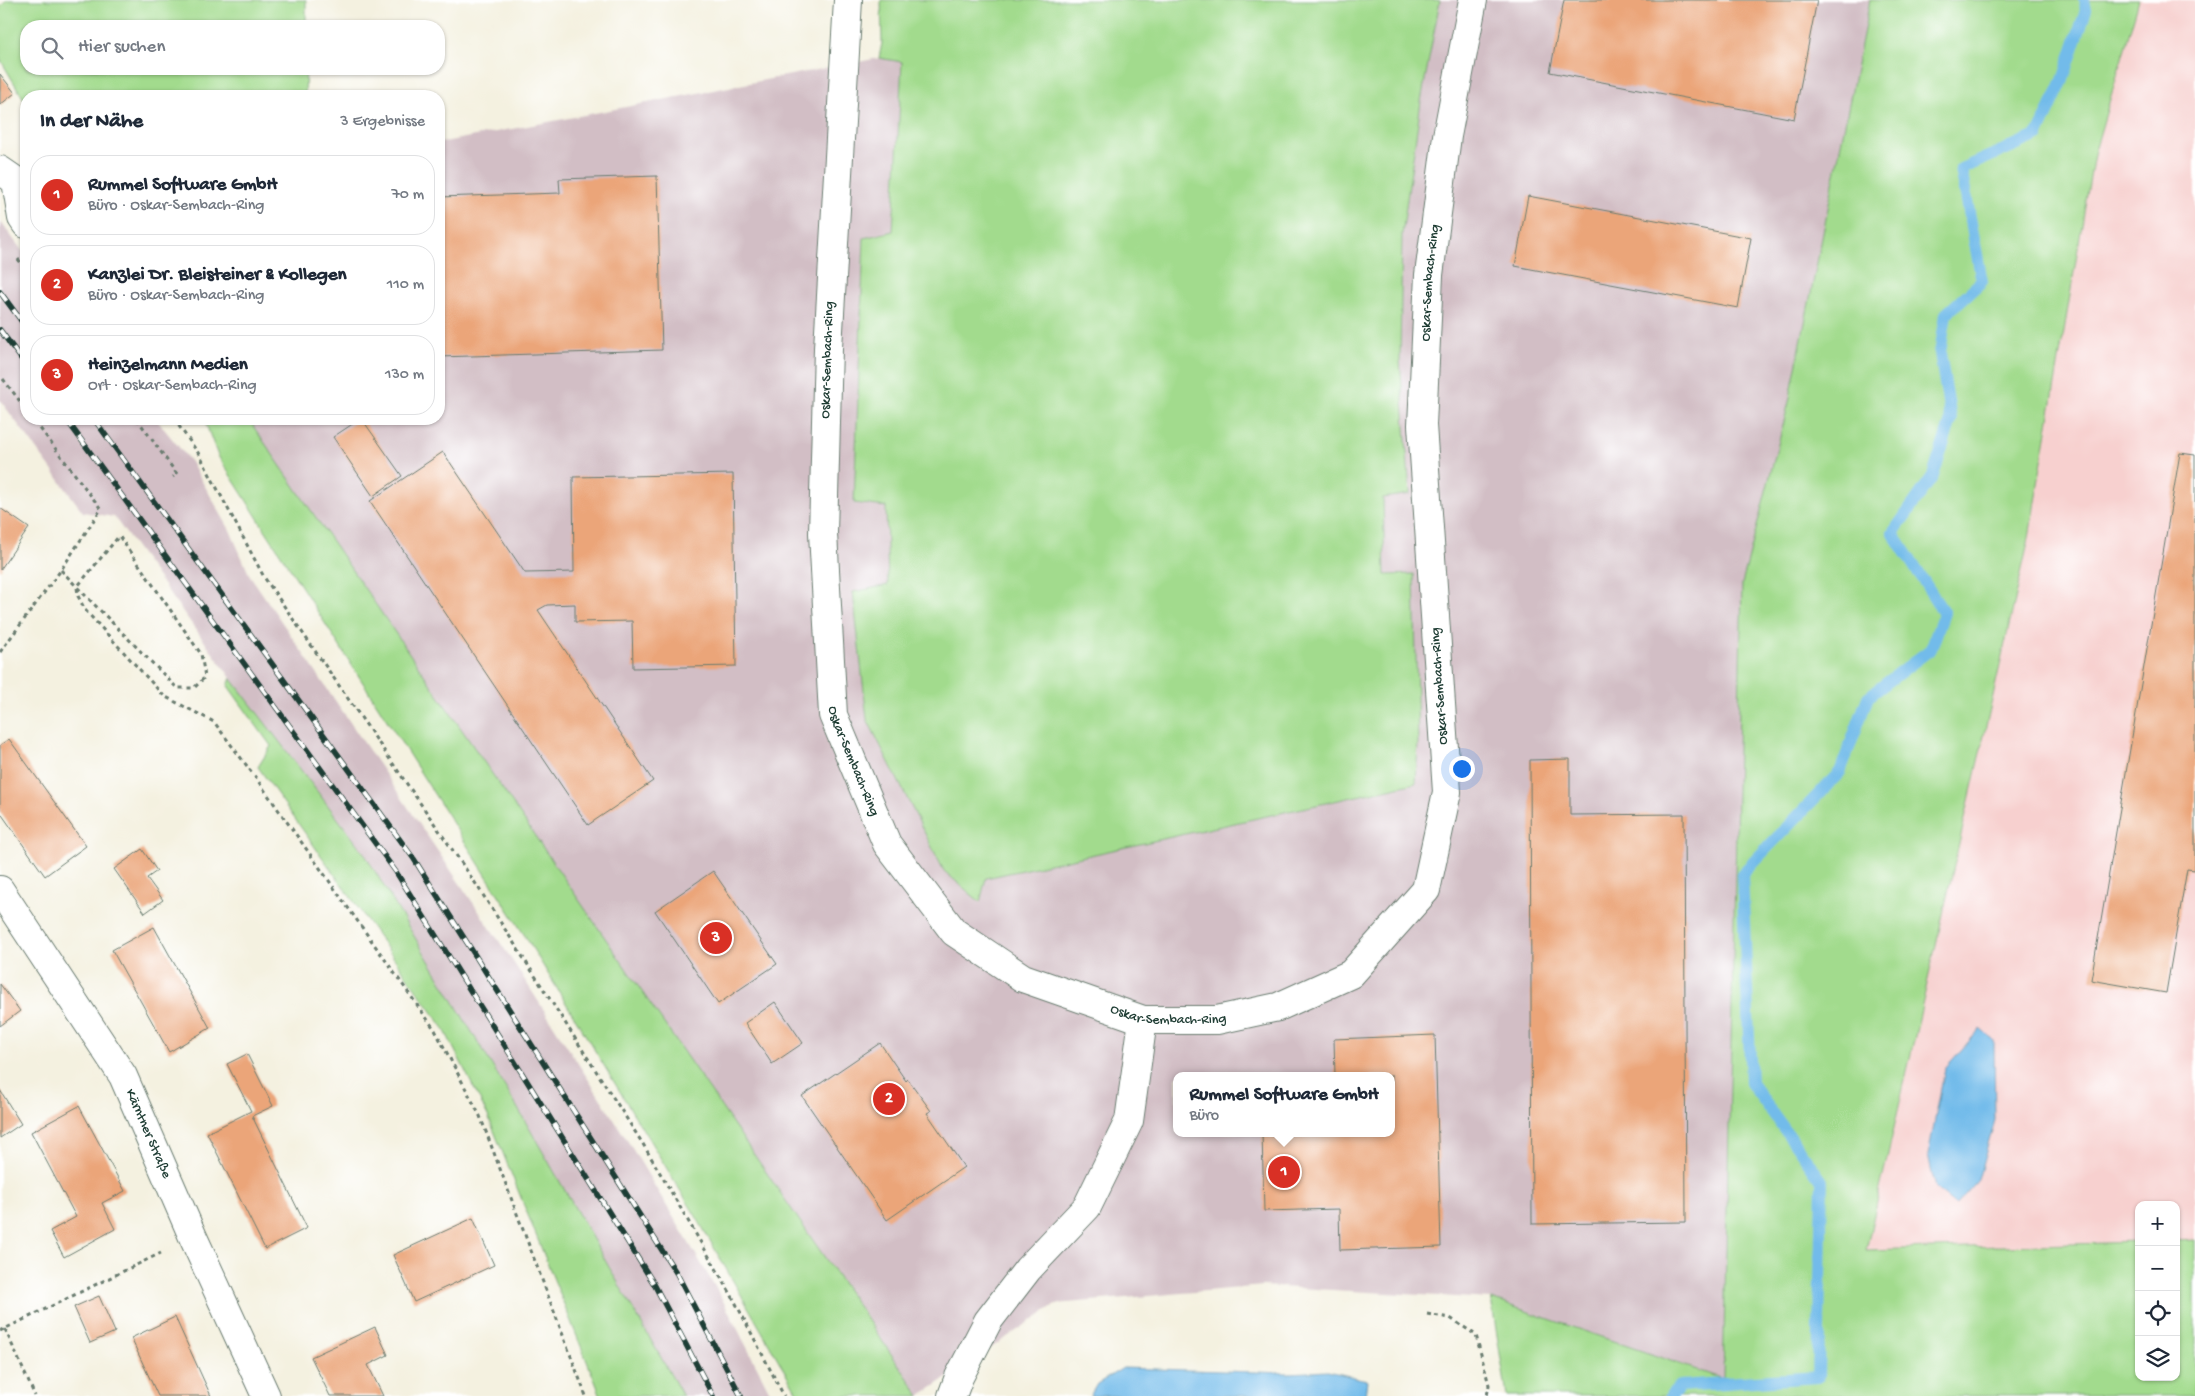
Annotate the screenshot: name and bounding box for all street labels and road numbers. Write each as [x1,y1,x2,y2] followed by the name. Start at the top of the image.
[1417,223,1444,342] street label: Oskar-Sembach-Ring
[817,301,839,419] street label: Oskar-Sembach-Ring
[1427,627,1453,745] street label: Oskar-Sembach-Ring
[824,706,883,819] street label: Oskar-Sembach-Ring
[1108,1001,1228,1029] street label: Oskar-Sembach-Ring
[121,1086,175,1182] street label: Kärntner Straße

